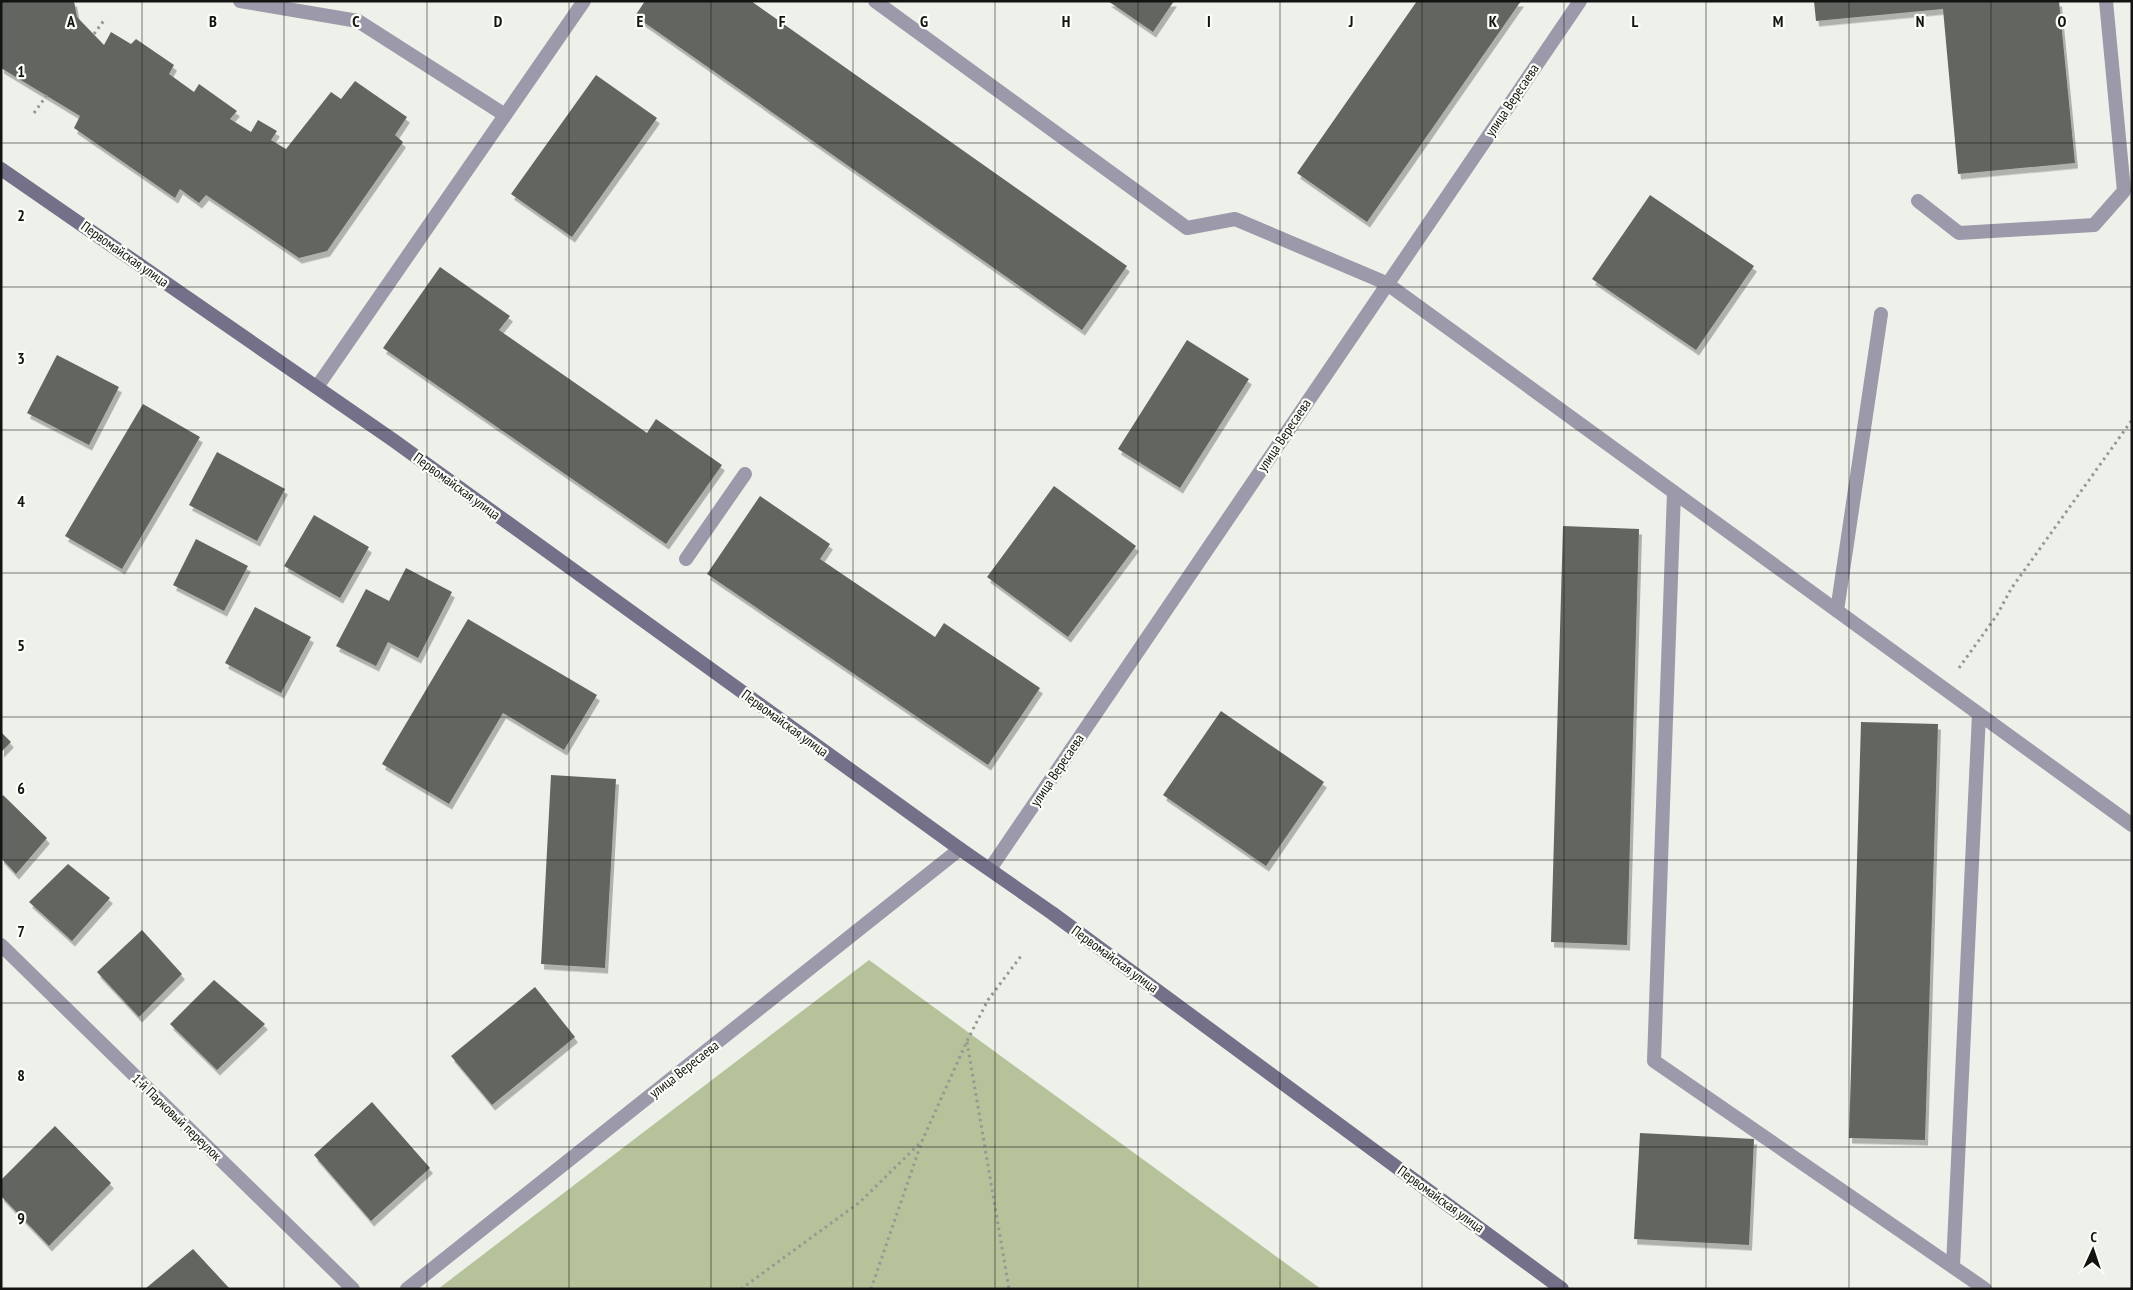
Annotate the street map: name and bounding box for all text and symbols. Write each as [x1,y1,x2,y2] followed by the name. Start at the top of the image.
[66,11,76,31] text: A
[209,11,217,31] text: B
[352,11,360,31] text: C
[494,11,503,31] text: D
[637,11,644,31] text: E
[779,11,786,31] text: F
[920,11,928,31] text: G
[1062,11,1070,31] text: H
[1207,11,1211,31] text: I
[1348,11,1353,31] text: J
[1489,11,1498,31] text: K
[1632,11,1639,31] text: L
[1773,11,1783,31] text: M
[1916,11,1924,31] text: N
[2058,11,2067,31] text: O
[1481,60,1543,140] street label: улица Вересаева
[17,61,25,81] text: 1
[17,205,25,225] text: 2
[78,217,172,291] street label: Первомайская улица
[17,348,25,368] text: 3
[1253,395,1315,475] street label: улица Вересаева
[410,448,504,524] street label: Первомайская улица
[17,491,25,511] text: 4
[17,635,25,655] text: 5
[738,685,832,761] street label: Первомайская улица
[1026,730,1088,810] street label: улица Вересаева
[17,778,25,798] text: 6
[17,921,25,941] text: 7
[1068,921,1162,997] street label: Первомайская улица
[646,1036,722,1102] street label: улица Вересаева
[17,1065,25,1085] text: 8
[128,1070,226,1165] street label: 1-й Парковый переулок
[1394,1161,1488,1237] street label: Первомайская улица
[17,1208,25,1228] text: 9
[2068,1225,2118,1275] north arrow
[2090,1228,2098,1246] text: С

